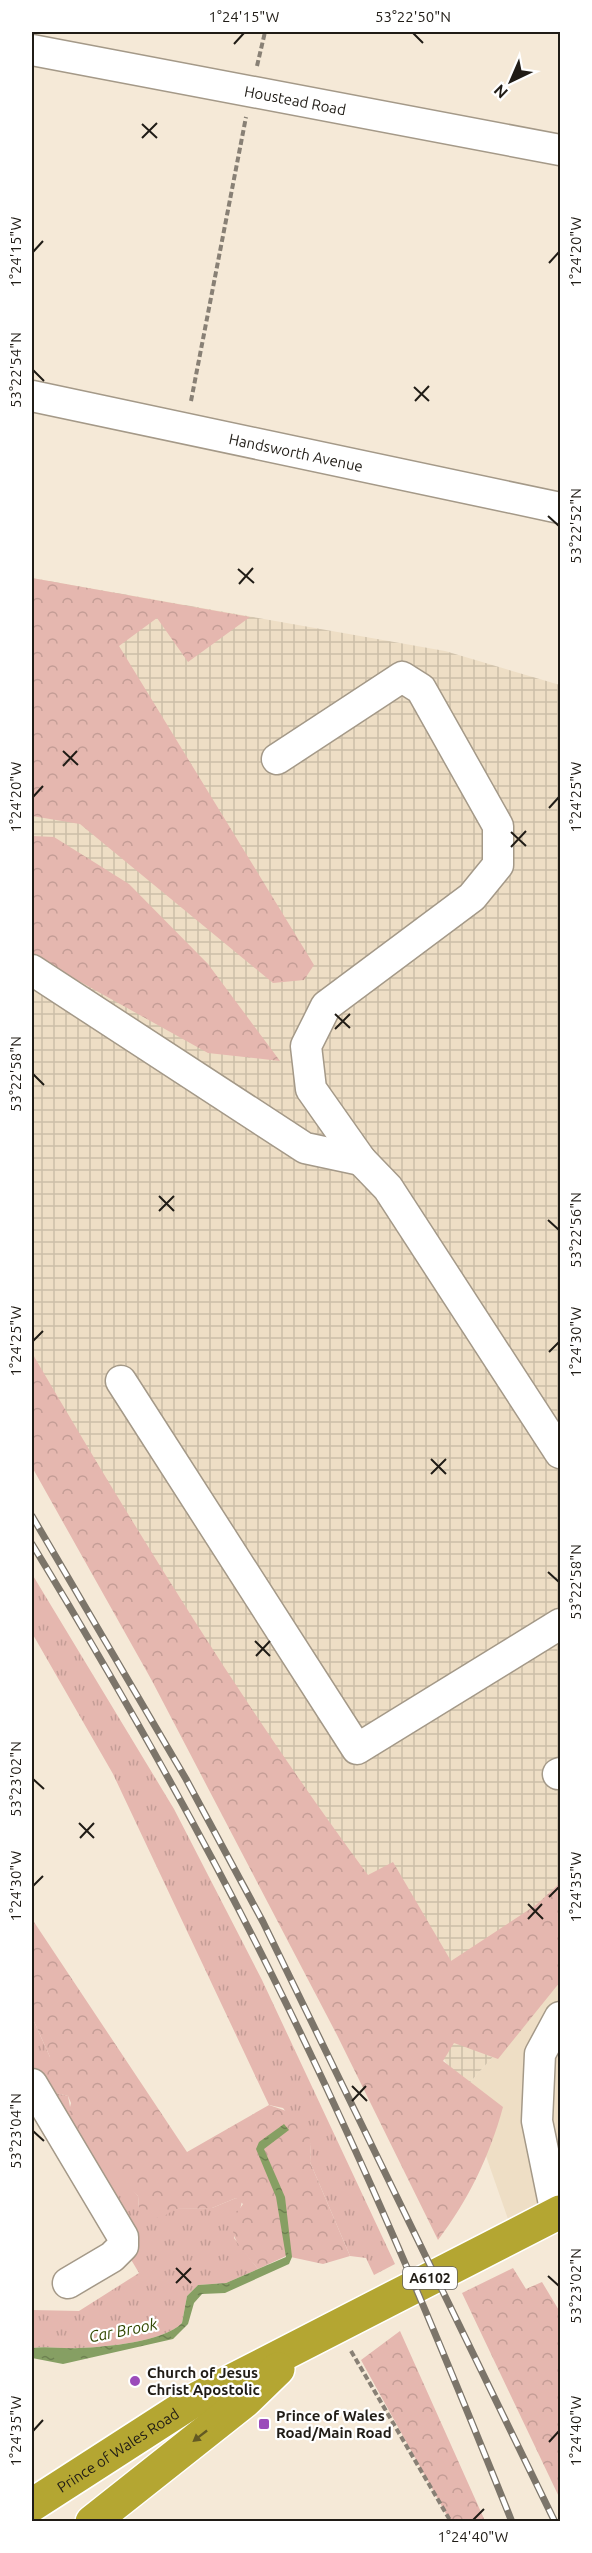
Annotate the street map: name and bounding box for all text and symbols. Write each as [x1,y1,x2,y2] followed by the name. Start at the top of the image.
[209,8,280,25] text: 1°24'15"W
[375,8,451,25] text: 53°22'50"N
[481,51,541,111] north arrow
[490,81,511,102] text: N
[243,82,348,118] street label: Houstead Road
[7,216,24,287] text: 1°24'15"W
[567,216,584,287] text: 1°24'20"W
[7,332,24,408] text: 53°22'54"N
[228,430,365,475] street label: Handsworth Avenue
[567,488,584,564] text: 53°22'52"N
[7,761,24,832] text: 1°24'20"W
[567,761,584,832] text: 1°24'25"W
[7,1036,24,1112] text: 53°22'58"N
[567,1192,584,1268] text: 53°22'56"N
[7,1305,24,1376] text: 1°24'25"W
[567,1306,584,1377] text: 1°24'30"W
[567,1544,584,1620] text: 53°22'58"N
[7,1741,24,1817] text: 53°23'02"N
[7,1850,24,1921] text: 1°24'30"W
[567,1851,584,1922] text: 1°24'35"W
[7,2093,24,2169] text: 53°23'04"N
[567,2248,584,2324] text: 53°23'02"N
[403,2267,457,2289] road number: A6102
[87,2314,160,2345] water label: Car Brook
[147,2364,260,2398] place label: Church of Jesus Christ Apostolic
[128,2374,142,2388] marker: Church of Jesus Christ Apostolic
[7,2395,24,2466] text: 1°24'35"W
[567,2395,584,2466] text: 1°24'40"W
[54,2404,182,2495] street label: Prince of Wales Road
[276,2407,392,2441] place label: Prince of Wales Road/Main Road
[257,2417,271,2431] marker: Prince of Wales Road/Main Road
[192,2430,208,2443] one-way arrow
[438,2528,509,2545] text: 1°24'40"W

